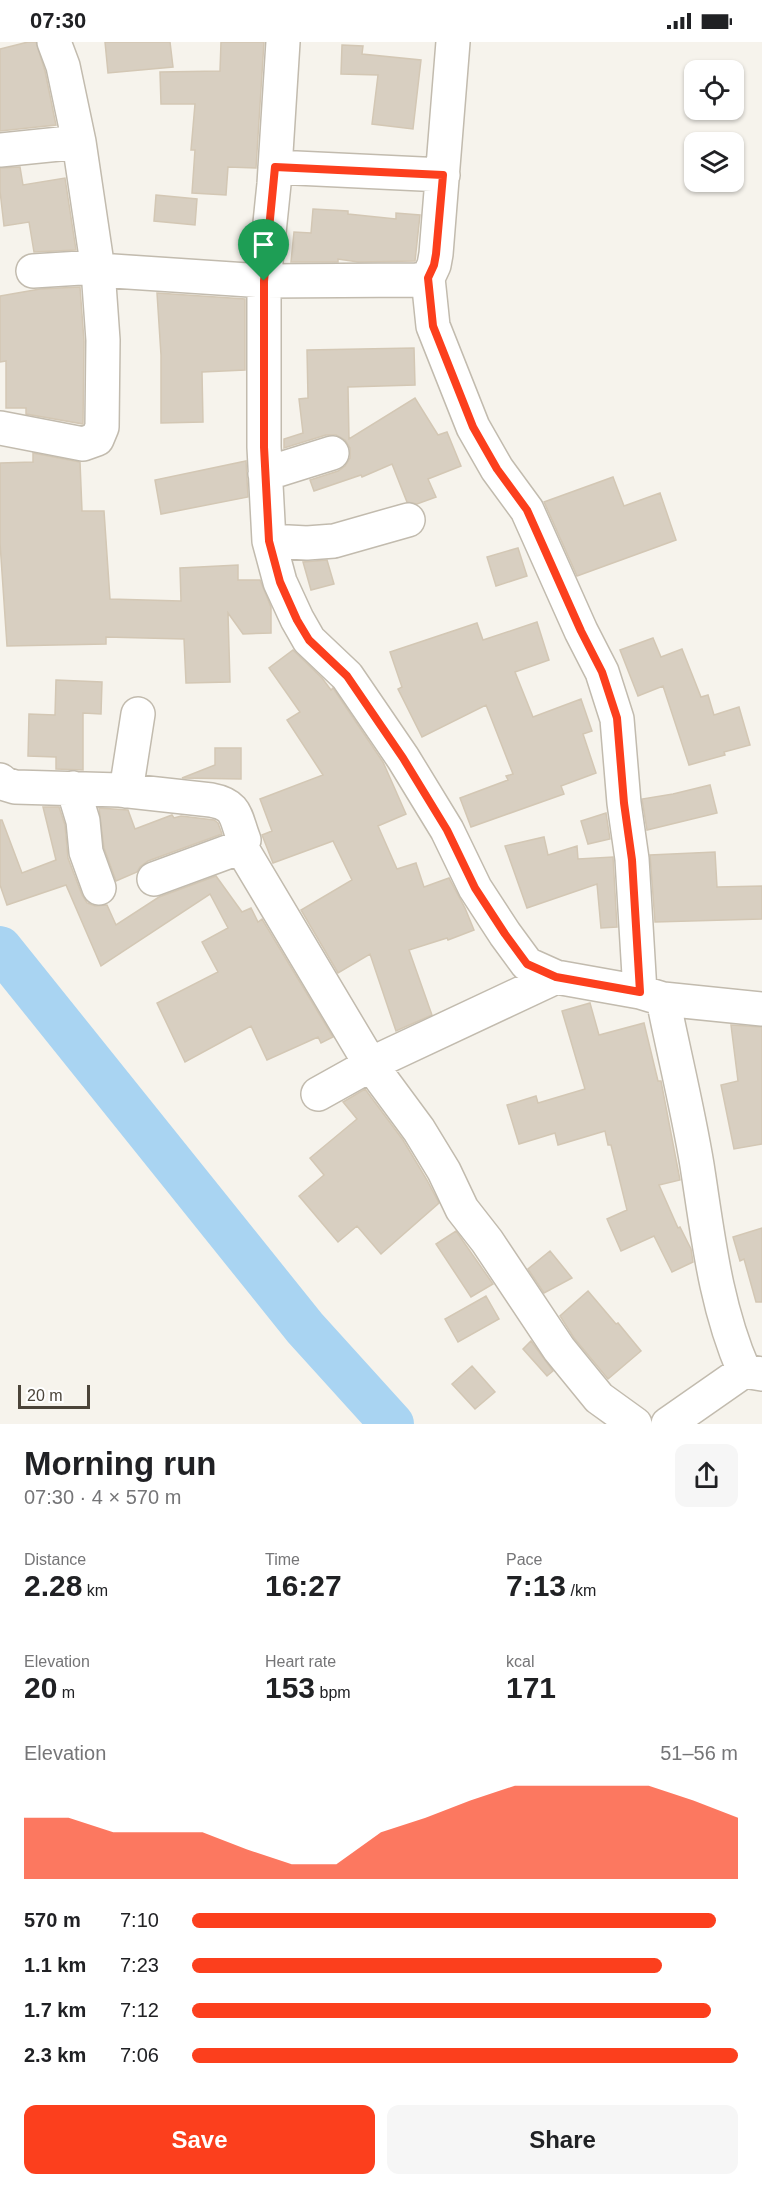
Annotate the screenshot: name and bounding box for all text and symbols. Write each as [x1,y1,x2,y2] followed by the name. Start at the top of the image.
[30,8,86,33] text: 07:30
[684,60,744,192] map controls
[684,60,744,120] button: locate
[684,132,744,192] button: layers
[238,219,289,281] pin
[247,228,280,261] icon: arrive
[18,1382,90,1410] scale bar
[27,1387,63,1404] text: 20 m
[675,1444,738,1507] button: share
[24,1445,216,1482] text: Morning run
[24,1486,181,1508] text: 07:30 · 4 × 570 m
[24,1551,86,1568] text: Distance
[265,1551,300,1568] text: Time
[506,1551,542,1568] text: Pace
[24,1569,82,1602] text: 2.28
[265,1569,342,1602] text: 16:27
[506,1569,566,1602] text: 7:13
[82,1582,108,1599] text: km
[566,1582,596,1599] text: /km
[24,1653,90,1670] text: Elevation
[265,1653,336,1670] text: Heart rate
[506,1653,534,1670] text: kcal
[24,1671,57,1704] text: 20
[265,1671,315,1704] text: 153
[506,1671,556,1704] text: 171
[57,1684,75,1701] text: m
[315,1684,351,1701] text: bpm
[24,1742,106,1764] text: Elevation
[660,1742,738,1764] text: 51–56 m
[24,1909,81,1931] text: 570 m
[120,1909,159,1931] text: 7:10
[24,1954,86,1976] text: 1.1 km
[120,1954,159,1976] text: 7:23
[24,1999,86,2021] text: 1.7 km
[120,1999,159,2021] text: 7:12
[24,2044,86,2066] text: 2.3 km
[120,2044,159,2066] text: 7:06
[24,2105,375,2174] button: Save
[387,2105,738,2174] button: Share

